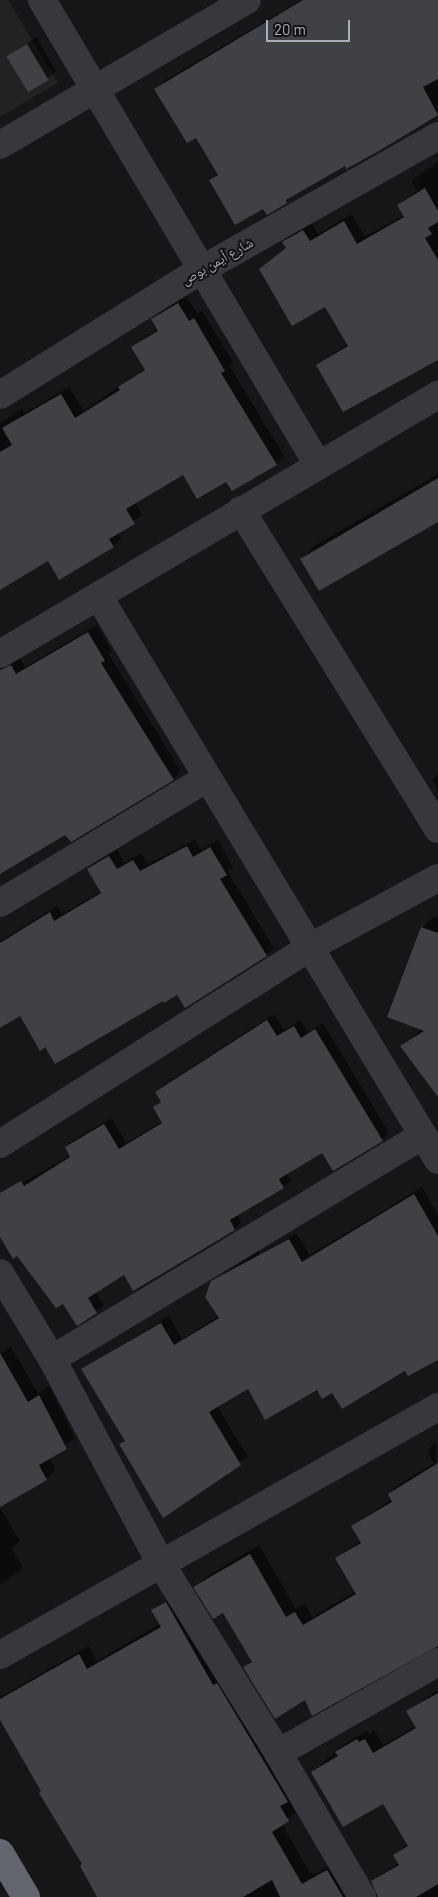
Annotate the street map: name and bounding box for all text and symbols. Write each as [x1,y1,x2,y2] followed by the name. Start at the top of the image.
[268,10,352,42] scale bar
[274,20,306,38] text: 20 m
[178,234,256,288] street label: شارع أيمن بوص

